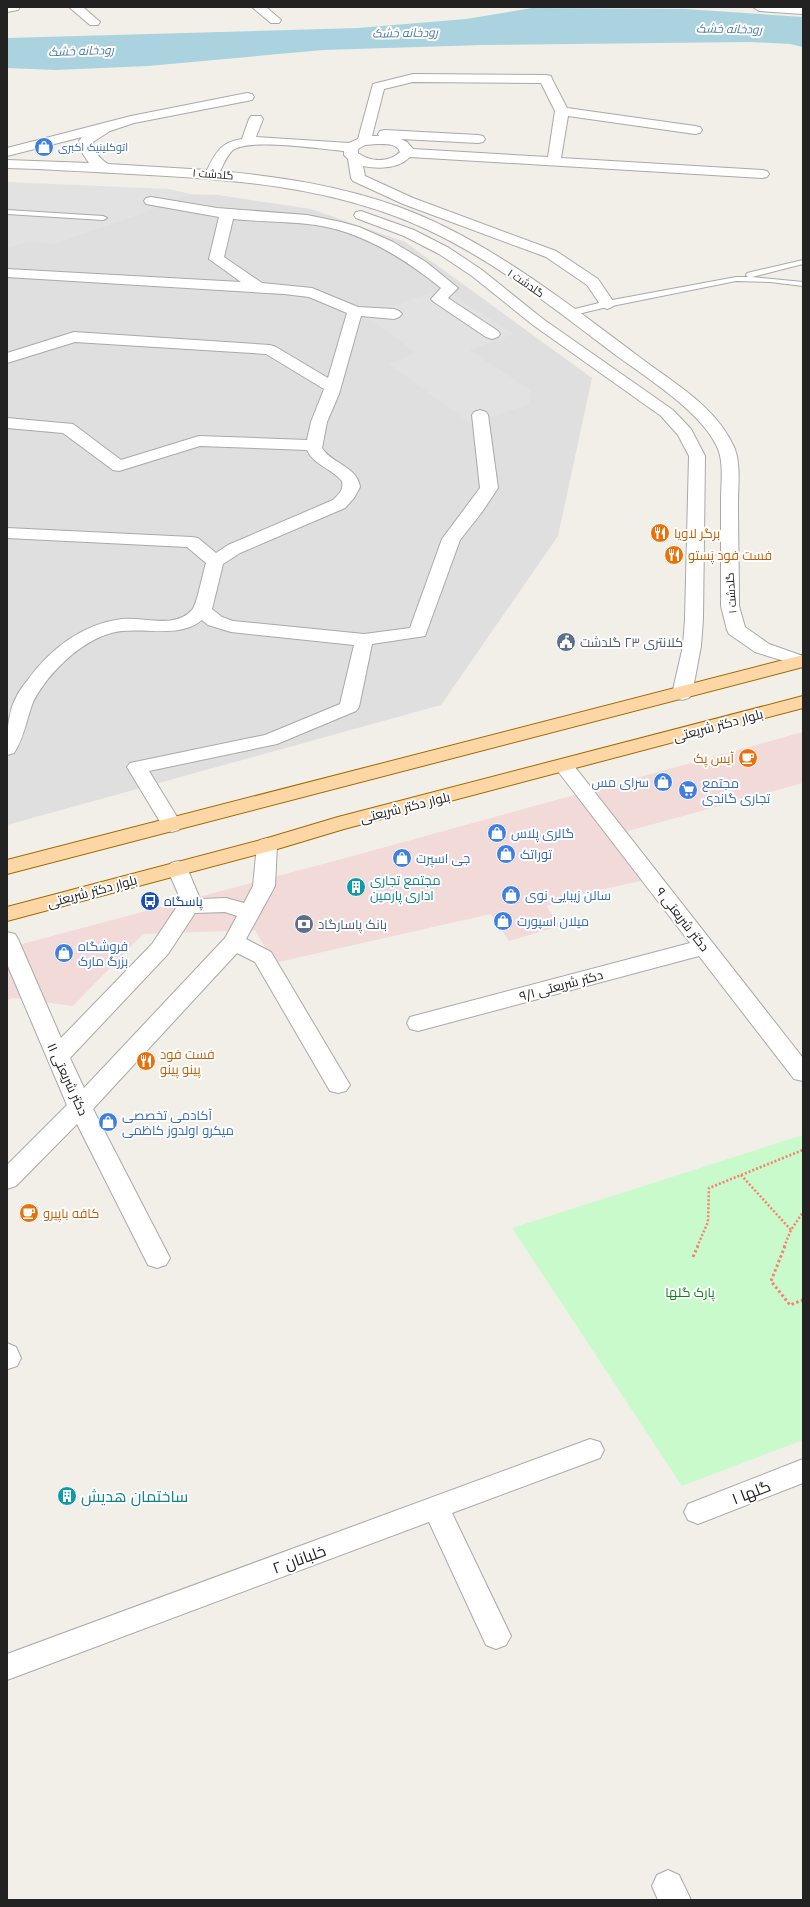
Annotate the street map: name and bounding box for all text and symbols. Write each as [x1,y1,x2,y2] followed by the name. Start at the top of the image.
[696,20,763,38] water label: رودخانه خشک
[372,24,439,42] water label: رودخانه خشک
[48,42,115,60] water label: رودخانه خشک
[33,136,55,158] shop icon: اتوکلینیک اکبری
[58,140,128,154] place label: اتوکلینیک اکبری
[192,166,234,182] street label: گلدشت ۱
[505,266,547,300] street label: گلدشت ۱
[649,522,671,544] restaurant icon: برگر لاویا
[674,525,720,542] place label: برگر لاویا
[663,544,685,566] restaurant icon: فست فود پَستو
[688,547,772,565] place label: فست فود پَستو
[723,572,739,614] street label: گلدشت ۱
[555,631,577,653] public building icon: کلانتری ۲۳ گلدشت
[580,634,683,651] place label: کلانتری ۲۳ گلدشت
[671,705,765,746] street label: بلوار دکتر شریعتی
[737,747,759,769] cafe icon: آیس پک
[693,750,734,768] place label: آیس پک
[652,771,674,793] shop icon: سرای مس
[592,774,649,791] place label: سرای مس
[702,775,771,807] place label: مجتمع تجاری گاندی
[677,779,699,801] supermarket icon: مجتمع تجاری گاندی
[358,788,452,827] street label: بلوار دکتر شریعتی
[486,822,508,844] shop icon: گالری پلاس
[511,825,574,843] place label: گالری پلاس
[495,843,517,865] shop icon: توراتک
[520,846,553,863] place label: توراتک
[391,847,413,869] shop icon: جی اسپرت
[416,850,470,868] place label: جی اسپرت
[45,871,139,912] street label: بلوار دکتر شریعتی
[370,872,441,905] place label: مجتمع تجاری اداری پارمین
[345,876,367,898] building icon: مجتمع تجاری اداری پارمین
[500,884,522,906] shop icon: سالن زیبایی نوی
[652,884,713,955] street label: دکتر شریعتی ۹
[525,887,611,904] place label: سالن زیبایی نوی
[139,890,161,912] bus stop icon: پاسگاه
[164,893,203,911] place label: پاسگاه
[492,910,514,932] shop icon: میلان اسپورت
[293,913,315,935] bank icon: بانک پاسارگاد
[517,913,589,930] place label: میلان اسپورت
[318,916,387,934] place label: بانک پاسارگاد
[78,938,128,970] place label: فروشگاه بزرگ مارک
[53,942,75,964] shop icon: فروشگاه بزرگ مارک
[517,966,605,1005] street label: دکتر شریعتی ۹/۱
[43,1040,92,1118] street label: ۱۱ دکتر شریعتی
[160,1046,215,1079] place label: فست فود پینو پینو
[135,1050,157,1072] restaurant icon: فست فود پینو پینو
[122,1107,234,1139] place label: آکادمی تخصصی میکرو اولدوز کاظمی
[97,1111,119,1133] shop icon: آکادمی تخصصی میکرو اولدوز کاظمی
[18,1202,40,1224] cafe icon: کافه باپیرو
[43,1205,99,1223] place label: کافه باپیرو
[665,1284,715,1302] park label: پارک گلها
[729,1475,774,1509] street label: ۱ گلها
[56,1485,78,1507] building icon: ساختمان هدیش
[81,1486,188,1507] place label: ساختمان هدیش
[270,1540,329,1579] street label: ۲ خلبانان

